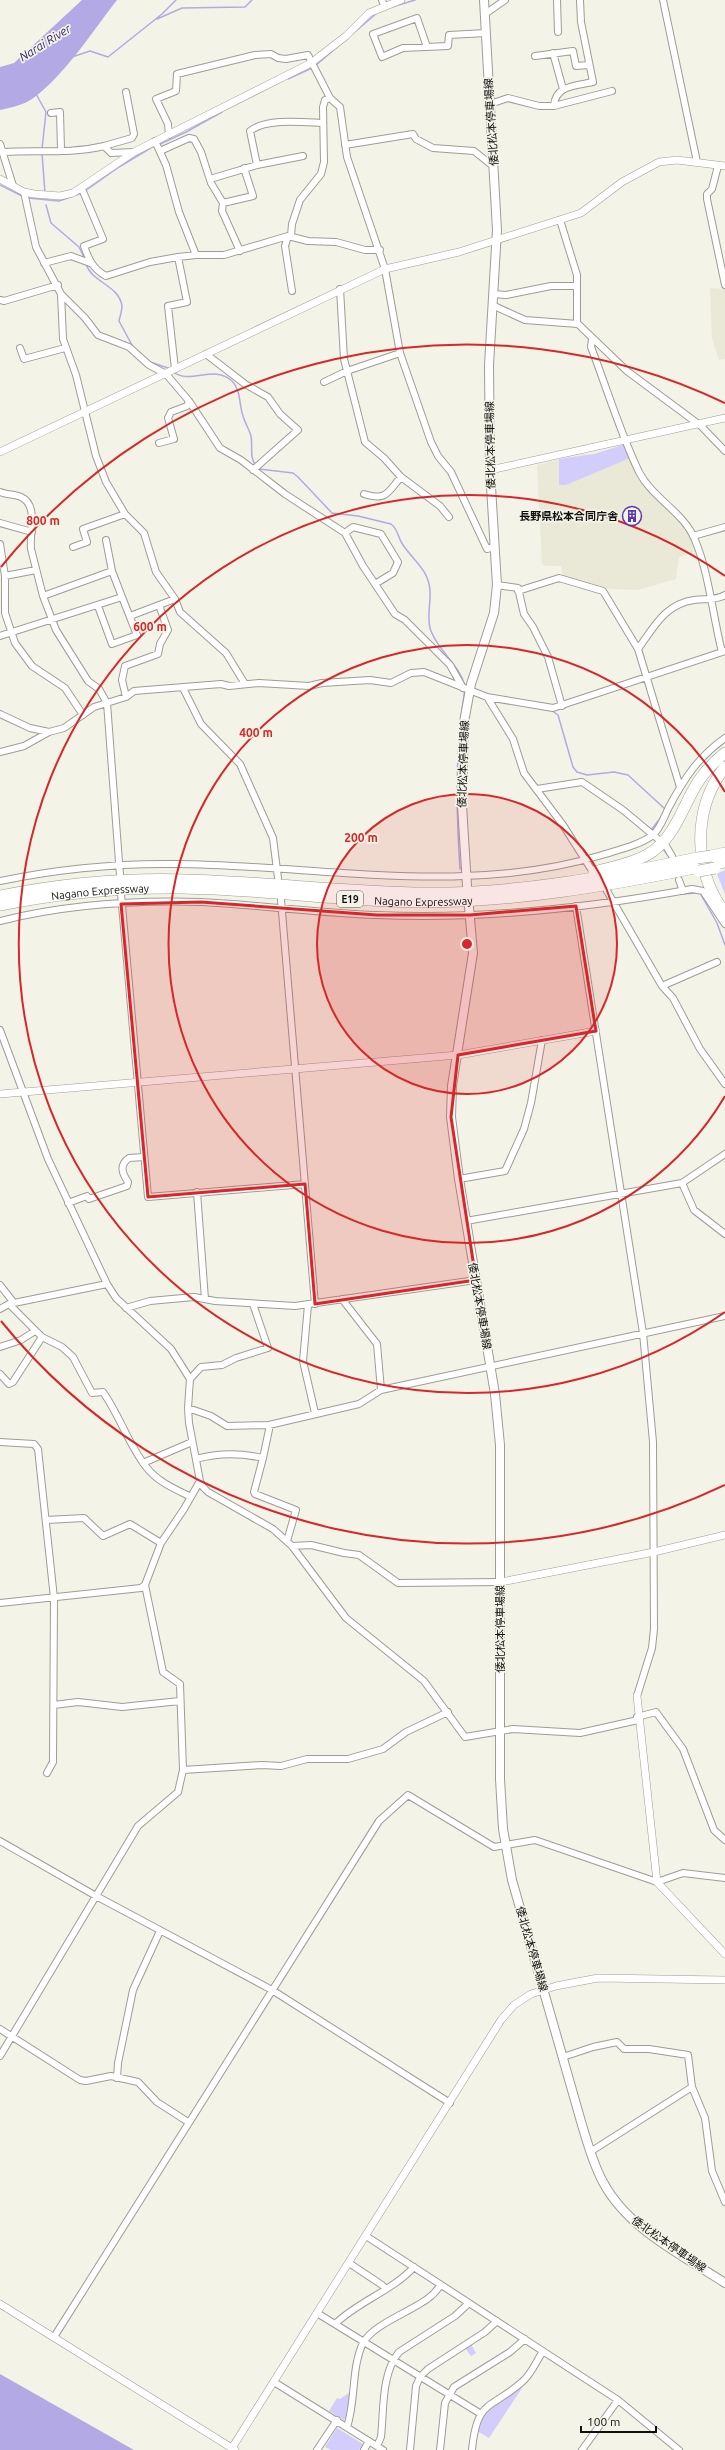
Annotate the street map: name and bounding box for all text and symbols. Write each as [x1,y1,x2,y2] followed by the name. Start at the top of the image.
[17,21,73,64] water label: Narai River
[482,78,500,166] street label: 倭北松本停車場線
[483,401,497,489] street label: 倭北松本停車場線
[621,505,643,527] building icon: 長野県松本合同庁舎
[519,510,619,522] place label: 長野県松本合同庁舎
[26,514,60,527] text: 800 m
[133,620,167,633] text: 600 m
[455,720,471,808] street label: 倭北松本停車場線
[239,726,273,739] text: 400 m
[344,831,378,844] text: 200 m
[50,882,150,902] street label: Nagano Expressway
[337,891,363,907] road number: E19
[374,894,474,908] street label: Nagano Expressway
[460,937,474,951] centre of rings
[466,1262,494,1350] street label: 倭北松本停車場線
[494,1585,506,1673] street label: 倭北松本停車場線
[514,1905,550,1993] street label: 倭北松本停車場線
[630,2214,708,2274] street label: 倭北松本停車場線
[581,2408,656,2434] scale bar
[587,2415,620,2428] text: 100 m

